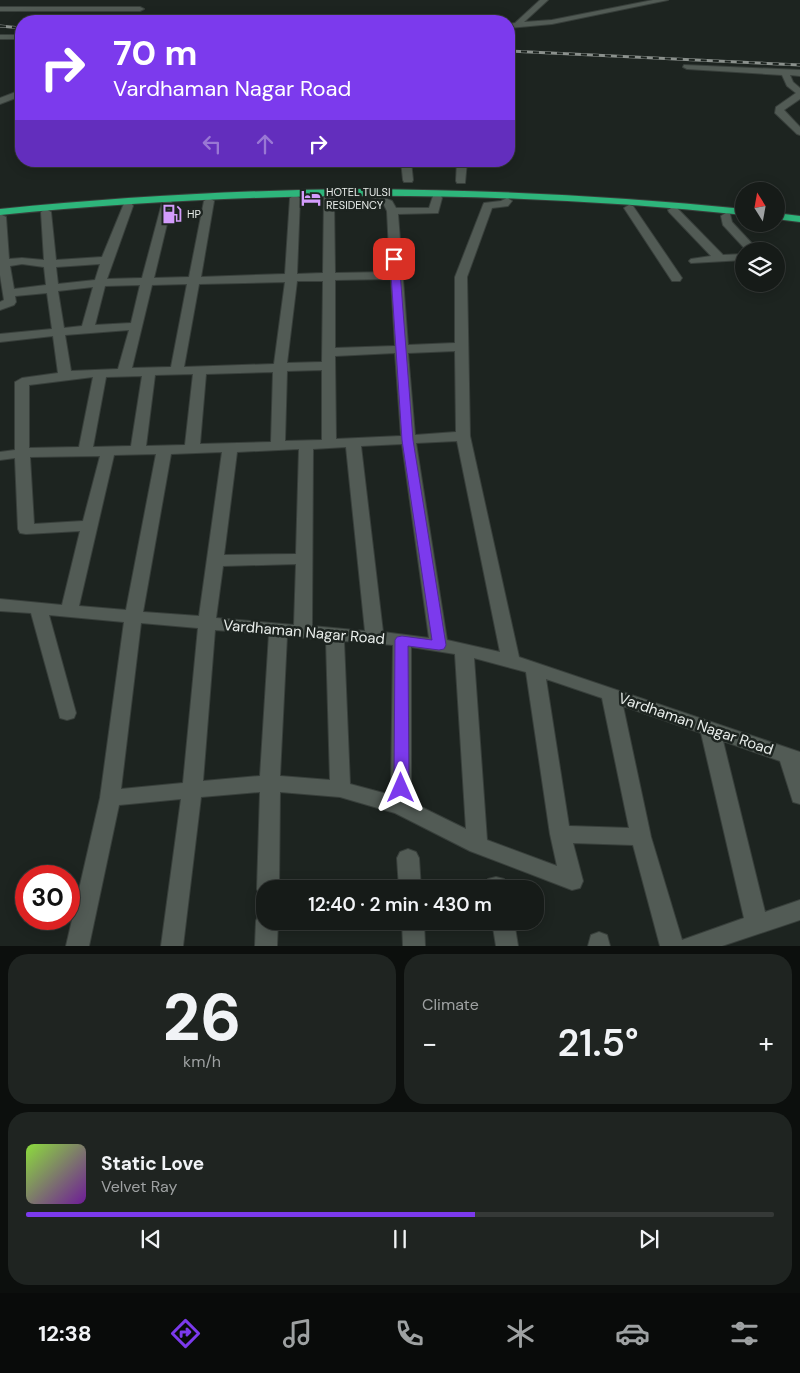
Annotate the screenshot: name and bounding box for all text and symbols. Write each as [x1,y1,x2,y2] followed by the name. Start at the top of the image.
[113,30,197,76] text: 70 m
[30,35,95,100] icon: right
[113,74,351,103] text: Vardhaman Nagar Road
[198,130,226,158] icon: left
[251,130,279,158] icon: ahead
[304,130,332,158] icon: right
[735,182,785,232] north arrow
[735,182,785,292] map controls
[326,185,391,212] place label: HOTEL TULSI RESIDENCY
[300,187,322,209] hotel icon: HOTEL TULSI RESIDENCY
[161,203,183,225] fuel station icon: HP
[187,207,201,221] place label: HP
[373,238,415,280] pin
[735,242,785,292] button: layers
[380,245,408,273] icon: arrive
[222,615,386,649] street label: Vardhaman Nagar Road
[616,688,776,760] street label: Vardhaman Nagar Road
[374,761,426,813] position arrow
[15,865,80,930] speed limit sign: 30
[308,892,492,917] text: 12:40 · 2 min · 430 m
[163,976,241,1060] text: 26
[422,994,479,1015] text: Climate
[557,1018,639,1068] text: 21.5°
[422,1025,437,1062] text: −
[759,1025,774,1062] text: +
[183,1051,221,1072] text: km/h
[101,1151,204,1176] text: Static Love
[101,1176,177,1197] text: Velvet Ray
[137,1225,165,1253] icon: previous
[386,1225,414,1253] icon: pause
[635,1225,663,1253] icon: next
[168,1316,203,1351] icon: directions
[280,1316,315,1351] icon: music
[392,1316,427,1351] icon: phone
[503,1316,538,1351] icon: climate
[615,1316,650,1351] icon: car
[727,1316,762,1351] icon: filters
[38,1319,92,1348] text: 12:38

